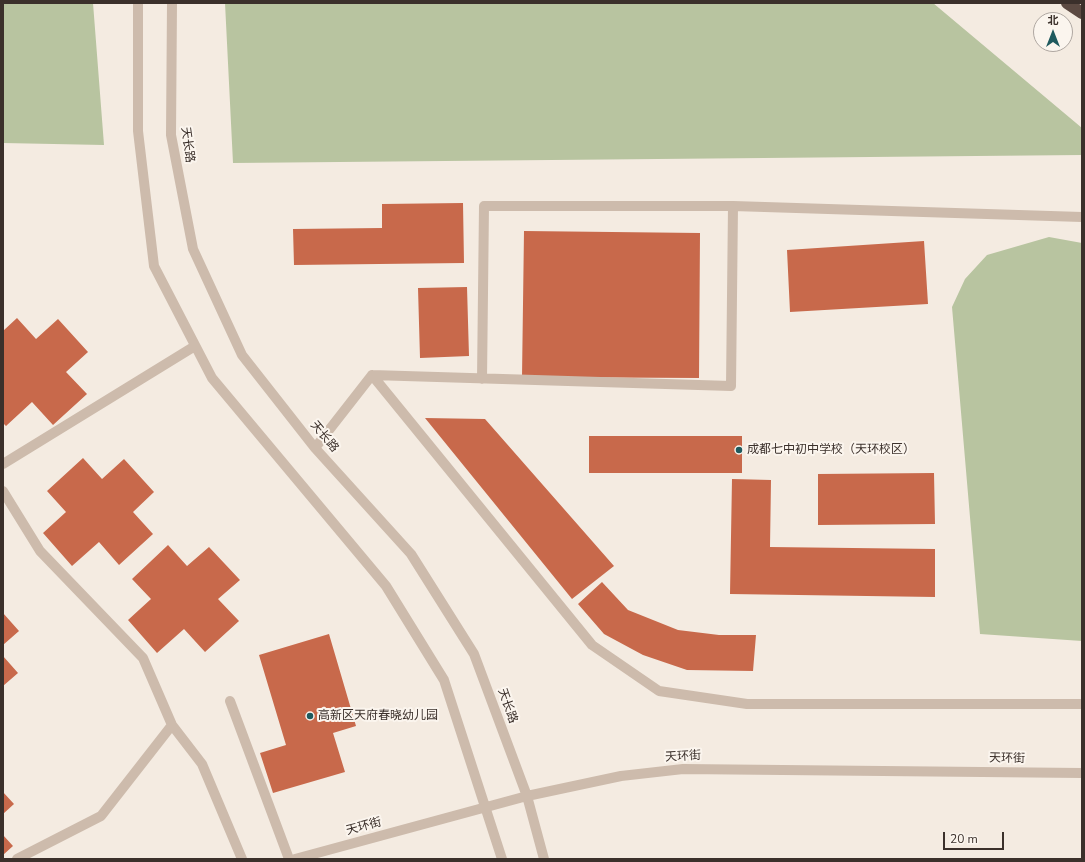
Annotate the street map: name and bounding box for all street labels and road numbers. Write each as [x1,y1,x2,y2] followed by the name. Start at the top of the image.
[177,126,197,164] street label: 天长路
[307,419,341,455] street label: 天长路
[494,687,520,725] street label: 天长路
[665,749,701,765] street label: 天环街
[989,751,1025,767] street label: 天环街
[345,815,383,839] street label: 天环街

